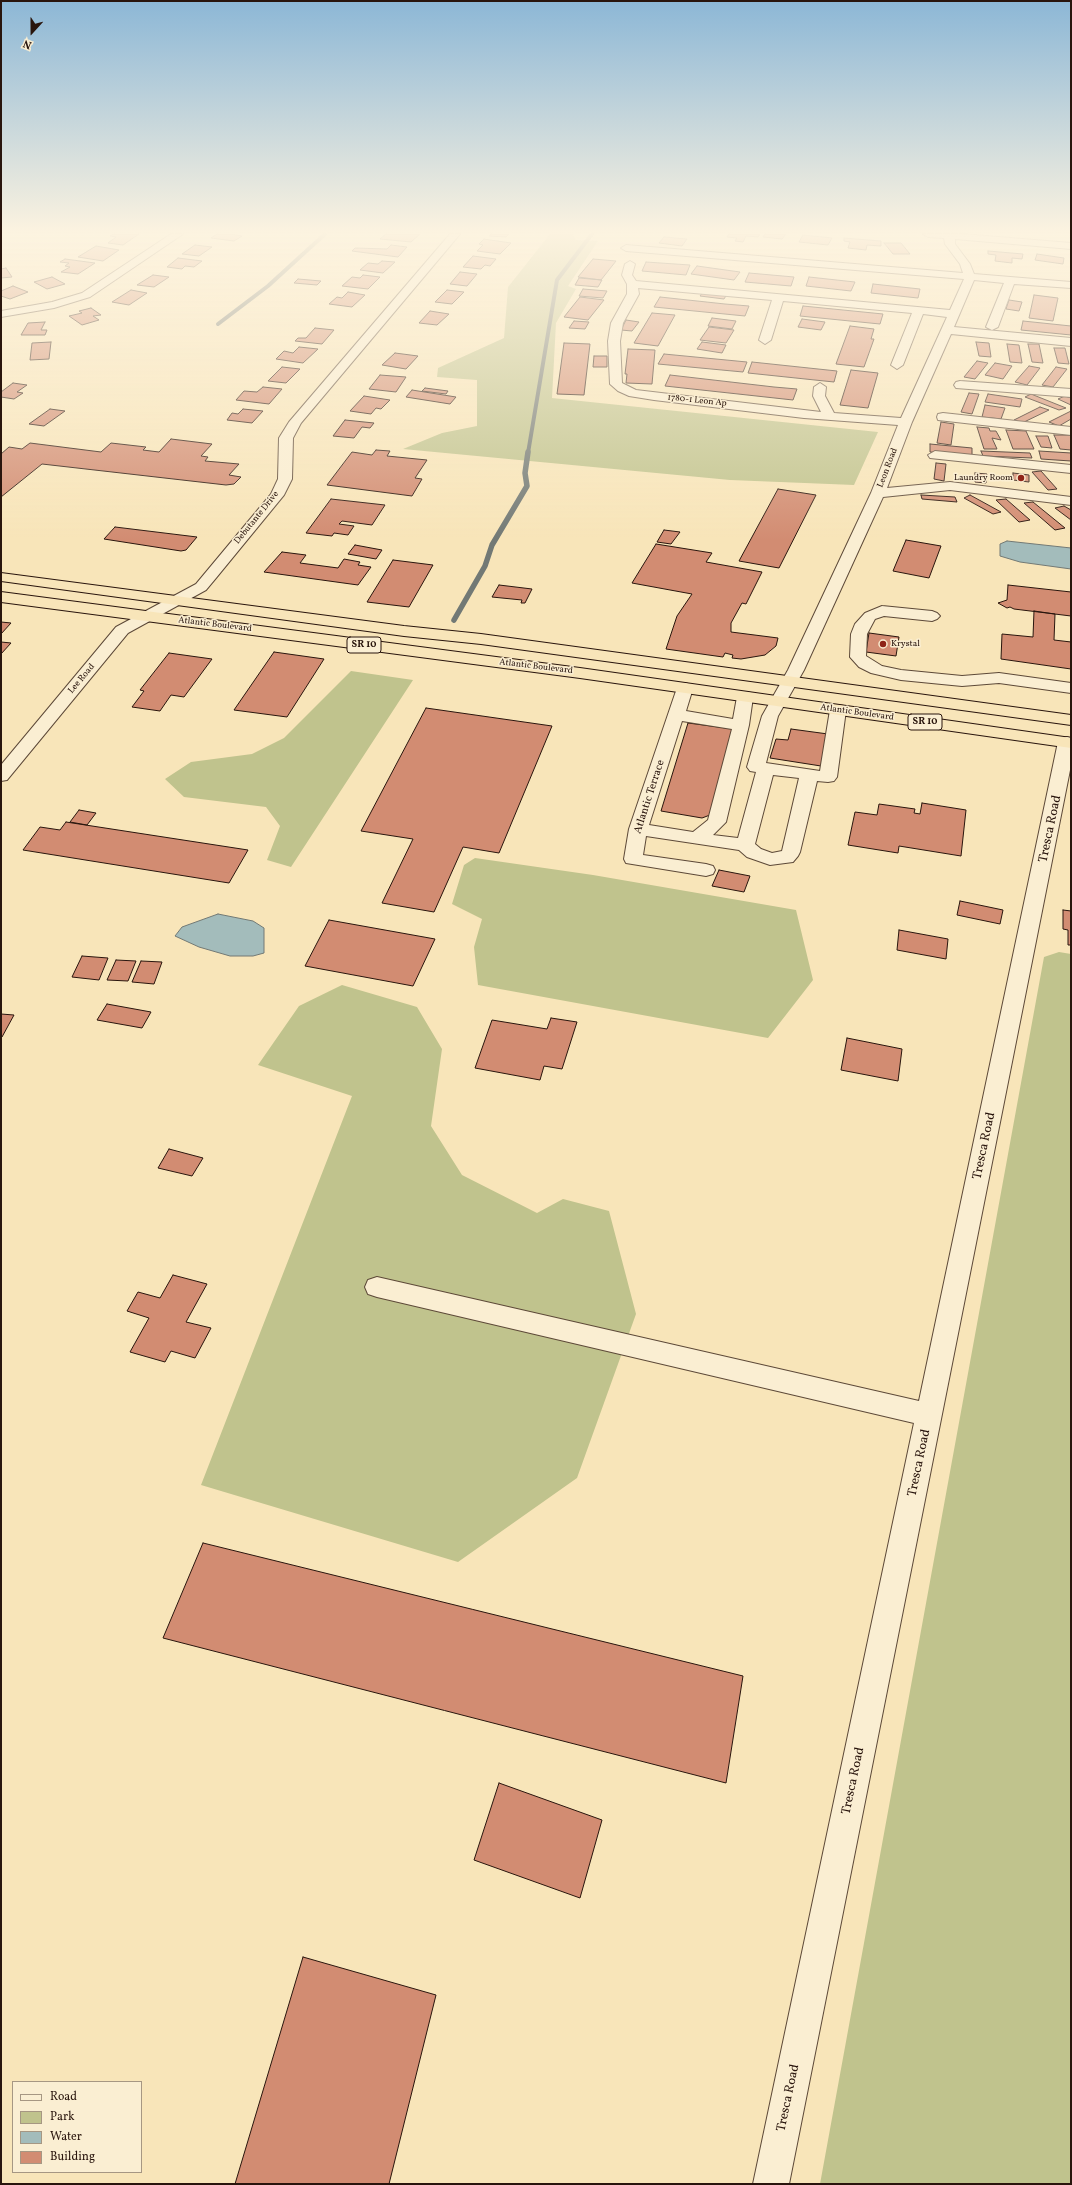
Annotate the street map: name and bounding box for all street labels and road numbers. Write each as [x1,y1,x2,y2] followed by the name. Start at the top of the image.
[667,393,727,409] street label: 1780-1 Leon Ap
[876,447,900,489] street label: Leon Road
[232,489,282,547] street label: Debutante Drive
[178,615,252,635] street label: Atlantic Boulevard
[347,637,381,653] road number: SR 10
[499,657,573,677] street label: Atlantic Boulevard
[66,662,98,696] street label: Lee Road
[820,703,894,723] street label: Atlantic Boulevard
[908,714,942,730] road number: SR 10
[632,758,668,836] street label: Atlantic Terrace
[1036,794,1066,864] street label: Tresca Road
[970,1111,1000,1181] street label: Tresca Road
[905,1428,935,1498] street label: Tresca Road
[839,1746,869,1816] street label: Tresca Road
[774,2063,804,2133] street label: Tresca Road

